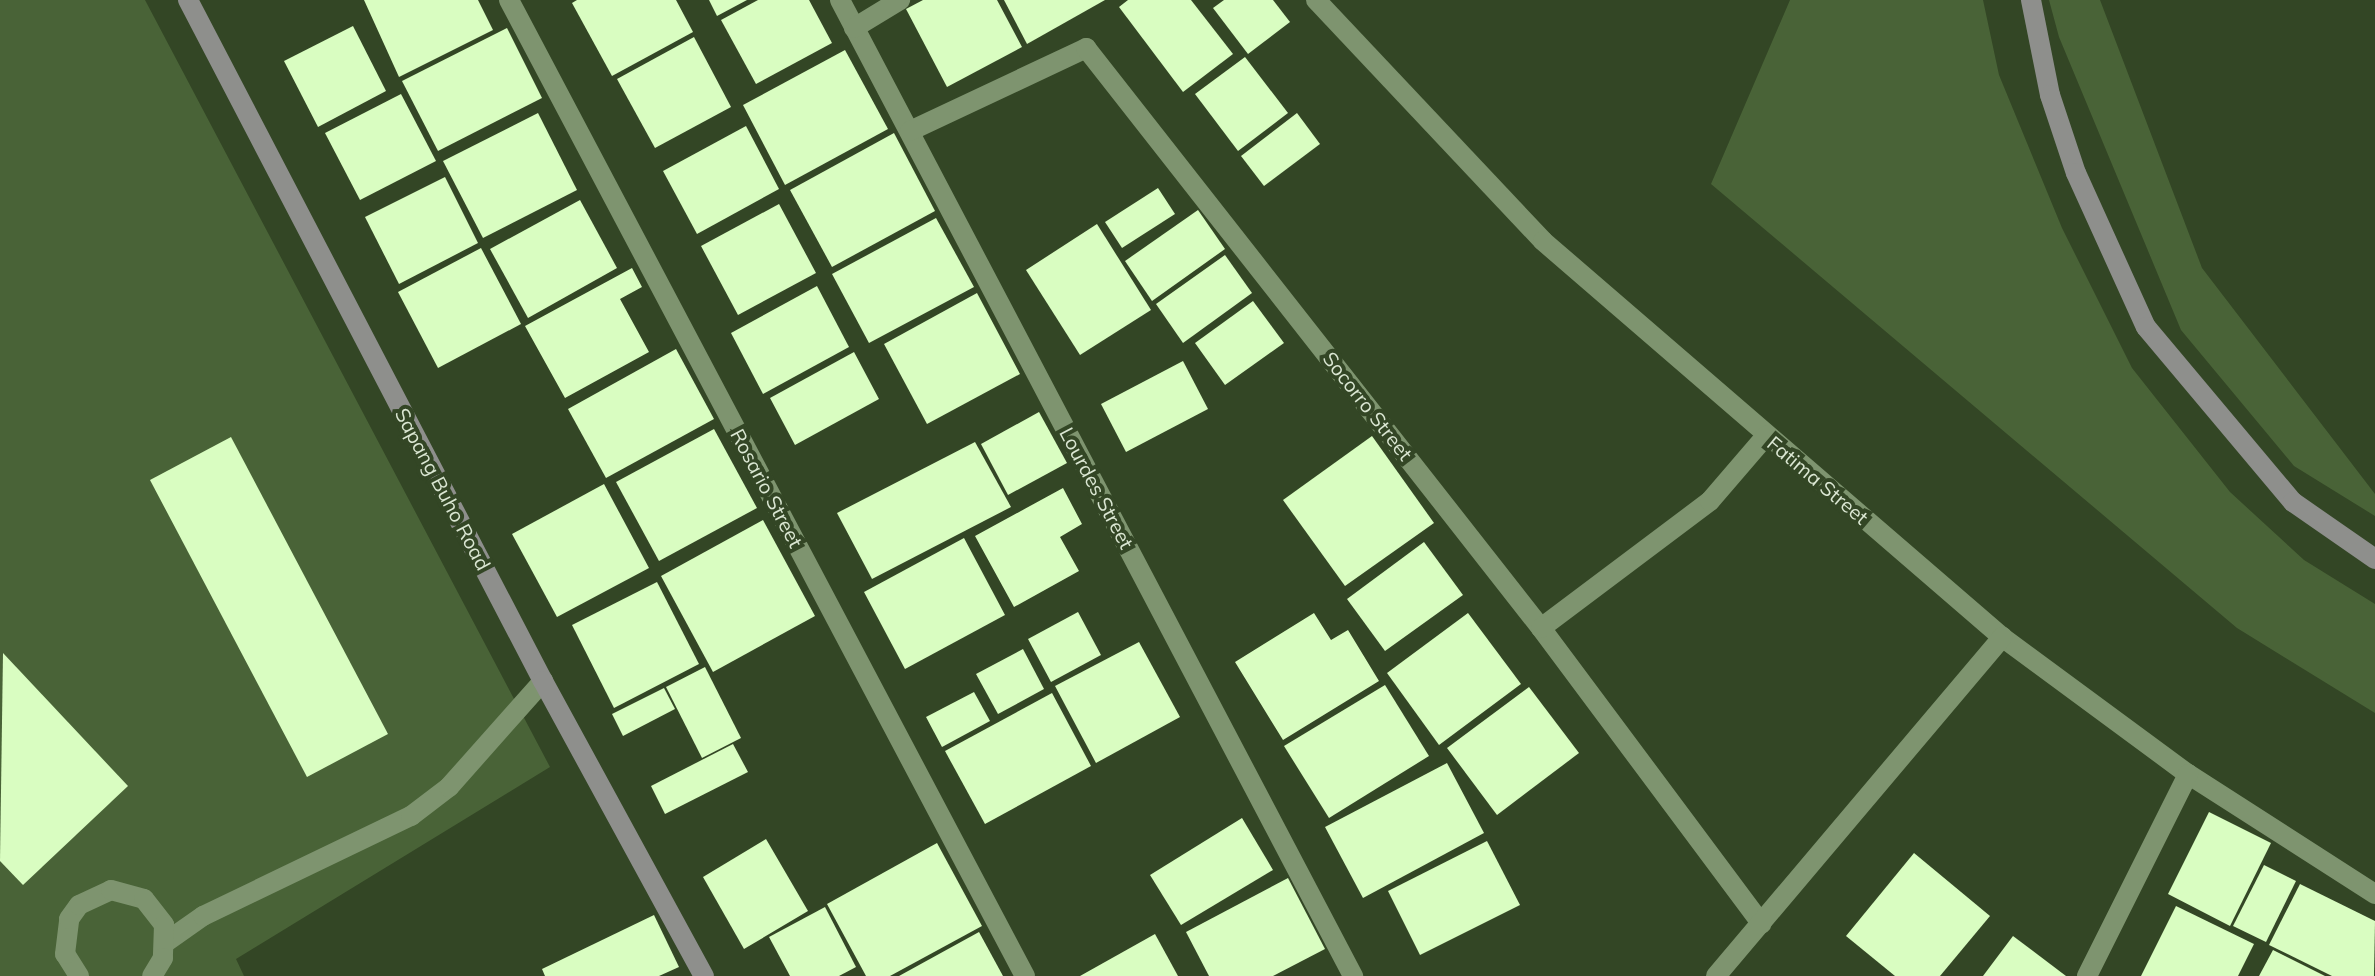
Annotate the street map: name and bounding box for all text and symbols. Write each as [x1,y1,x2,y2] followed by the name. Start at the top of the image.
[1318,347,1418,465] street label: Socorro Street
[390,404,496,574] street label: Sapang Buho Road
[1055,423,1139,553] street label: Lourdes Street
[726,425,808,551] street label: Rosario Street
[1763,431,1873,529] street label: Fatima Street

